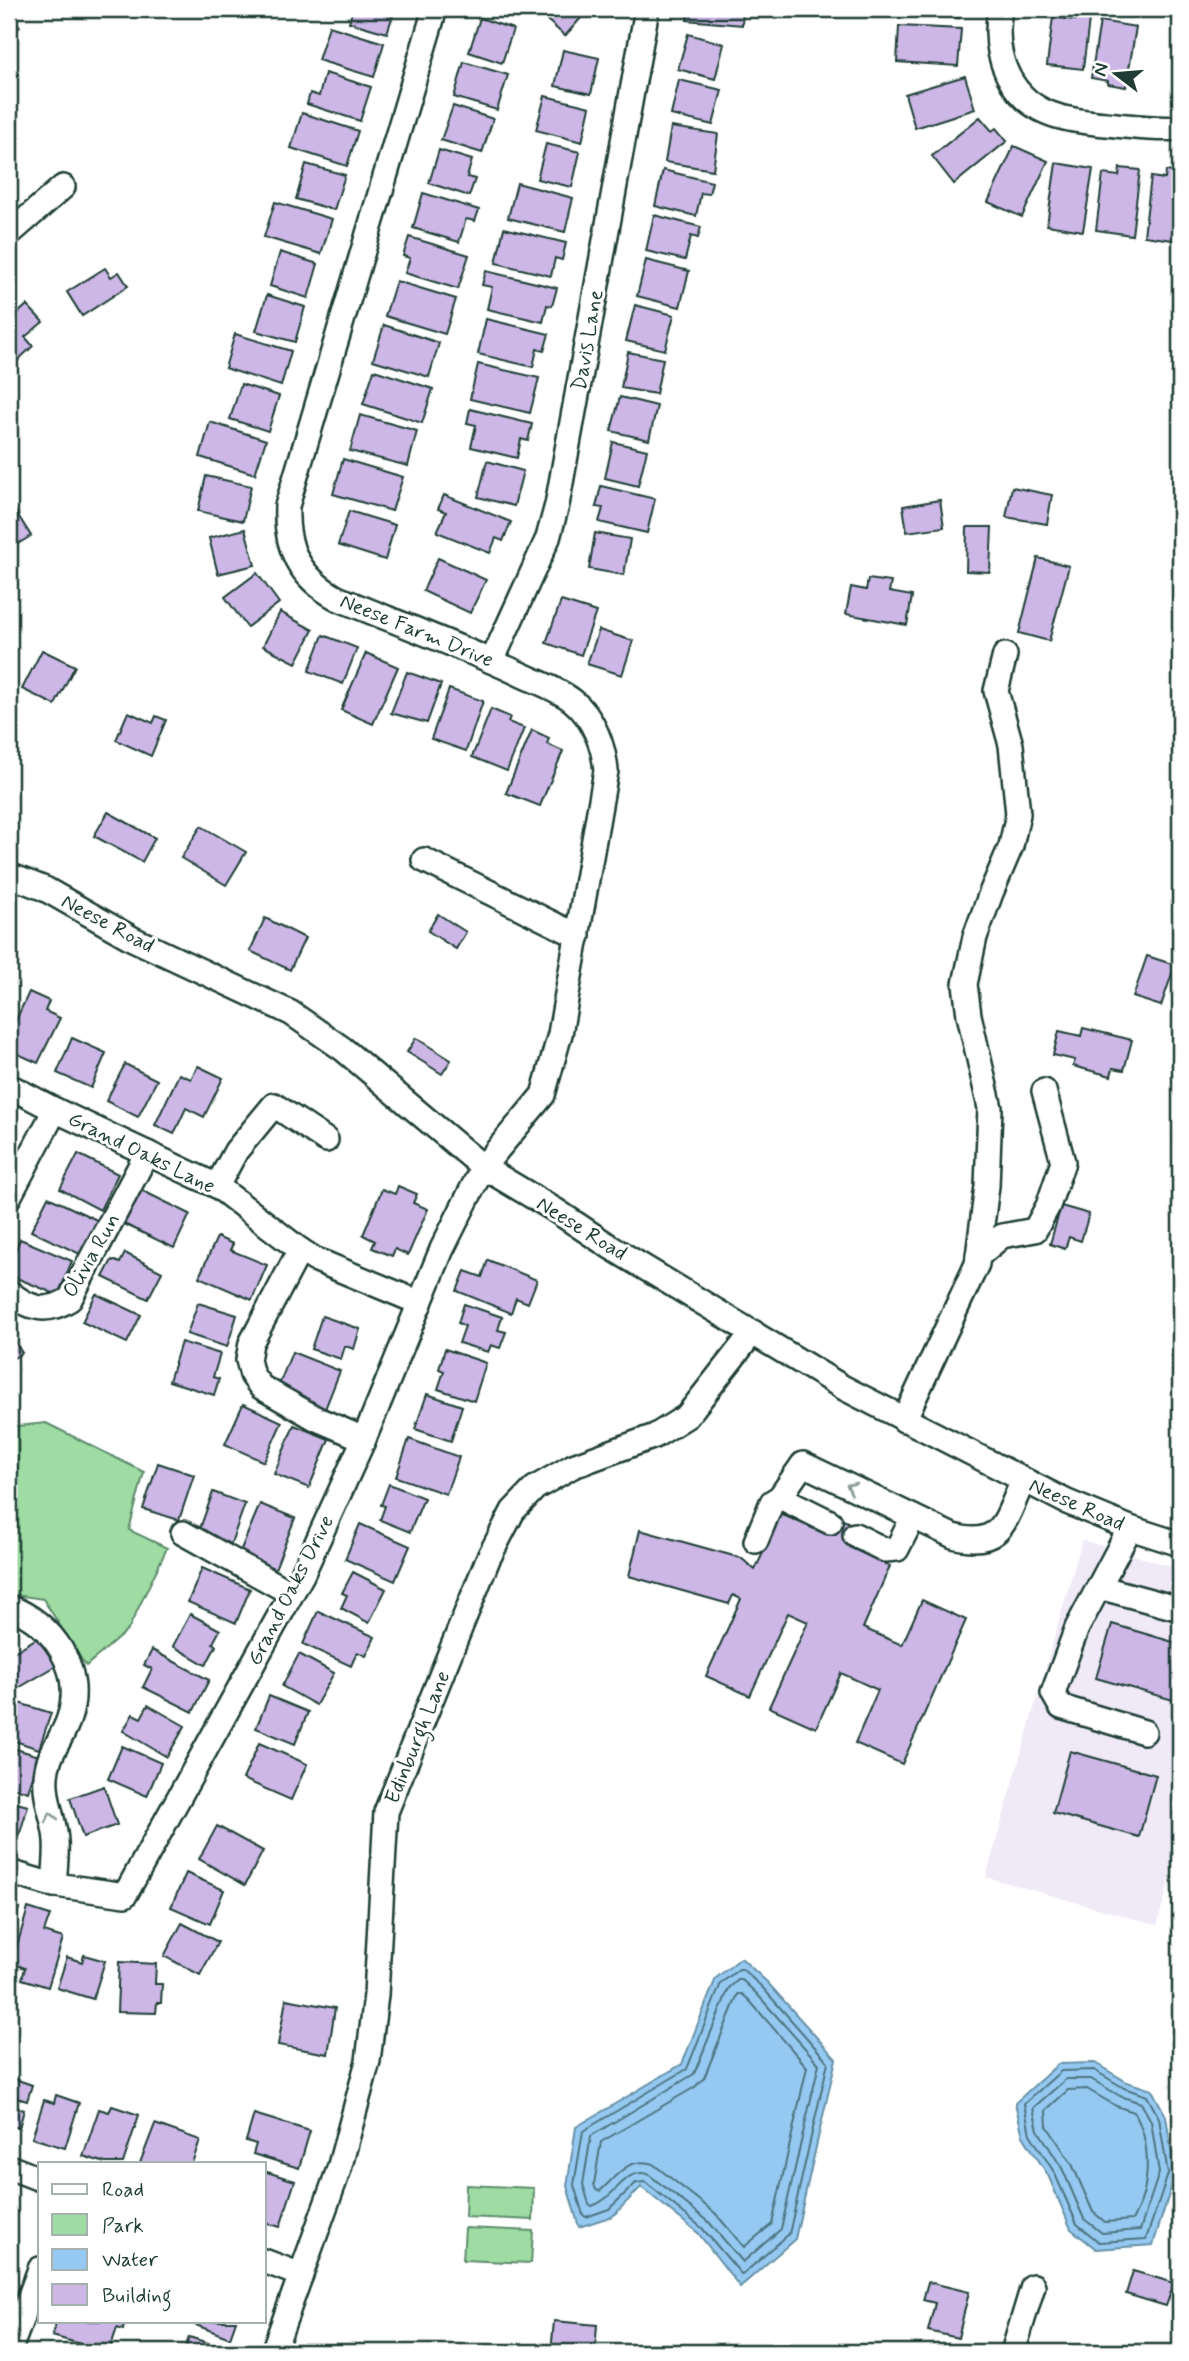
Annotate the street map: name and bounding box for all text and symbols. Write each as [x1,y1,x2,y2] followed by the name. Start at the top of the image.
[1080,38,1150,108] north arrow
[1087,60,1115,79] text: N
[565,288,611,393] street label: Davis Lane
[336,587,498,674] street label: Neese Farm Drive
[56,888,159,960] street label: Neese Road
[63,1105,220,1201] street label: Grand Oaks Lane
[531,1190,632,1268] street label: Neese Road
[57,1208,127,1303] street label: Olivia Run
[1025,1471,1129,1538] street label: Neese Road
[846,1482,858,1496] one-way arrow
[241,1511,341,1670] street label: Grand Oaks Drive
[379,1667,459,1809] street label: Edinburgh Lane
[44,1811,59,1823] one-way arrow
[38,2162,266,2322] legend
[102,2176,144,2204] text: Road
[102,2212,144,2240] text: Park
[102,2246,158,2274] text: Water
[102,2282,172,2312] text: Building

